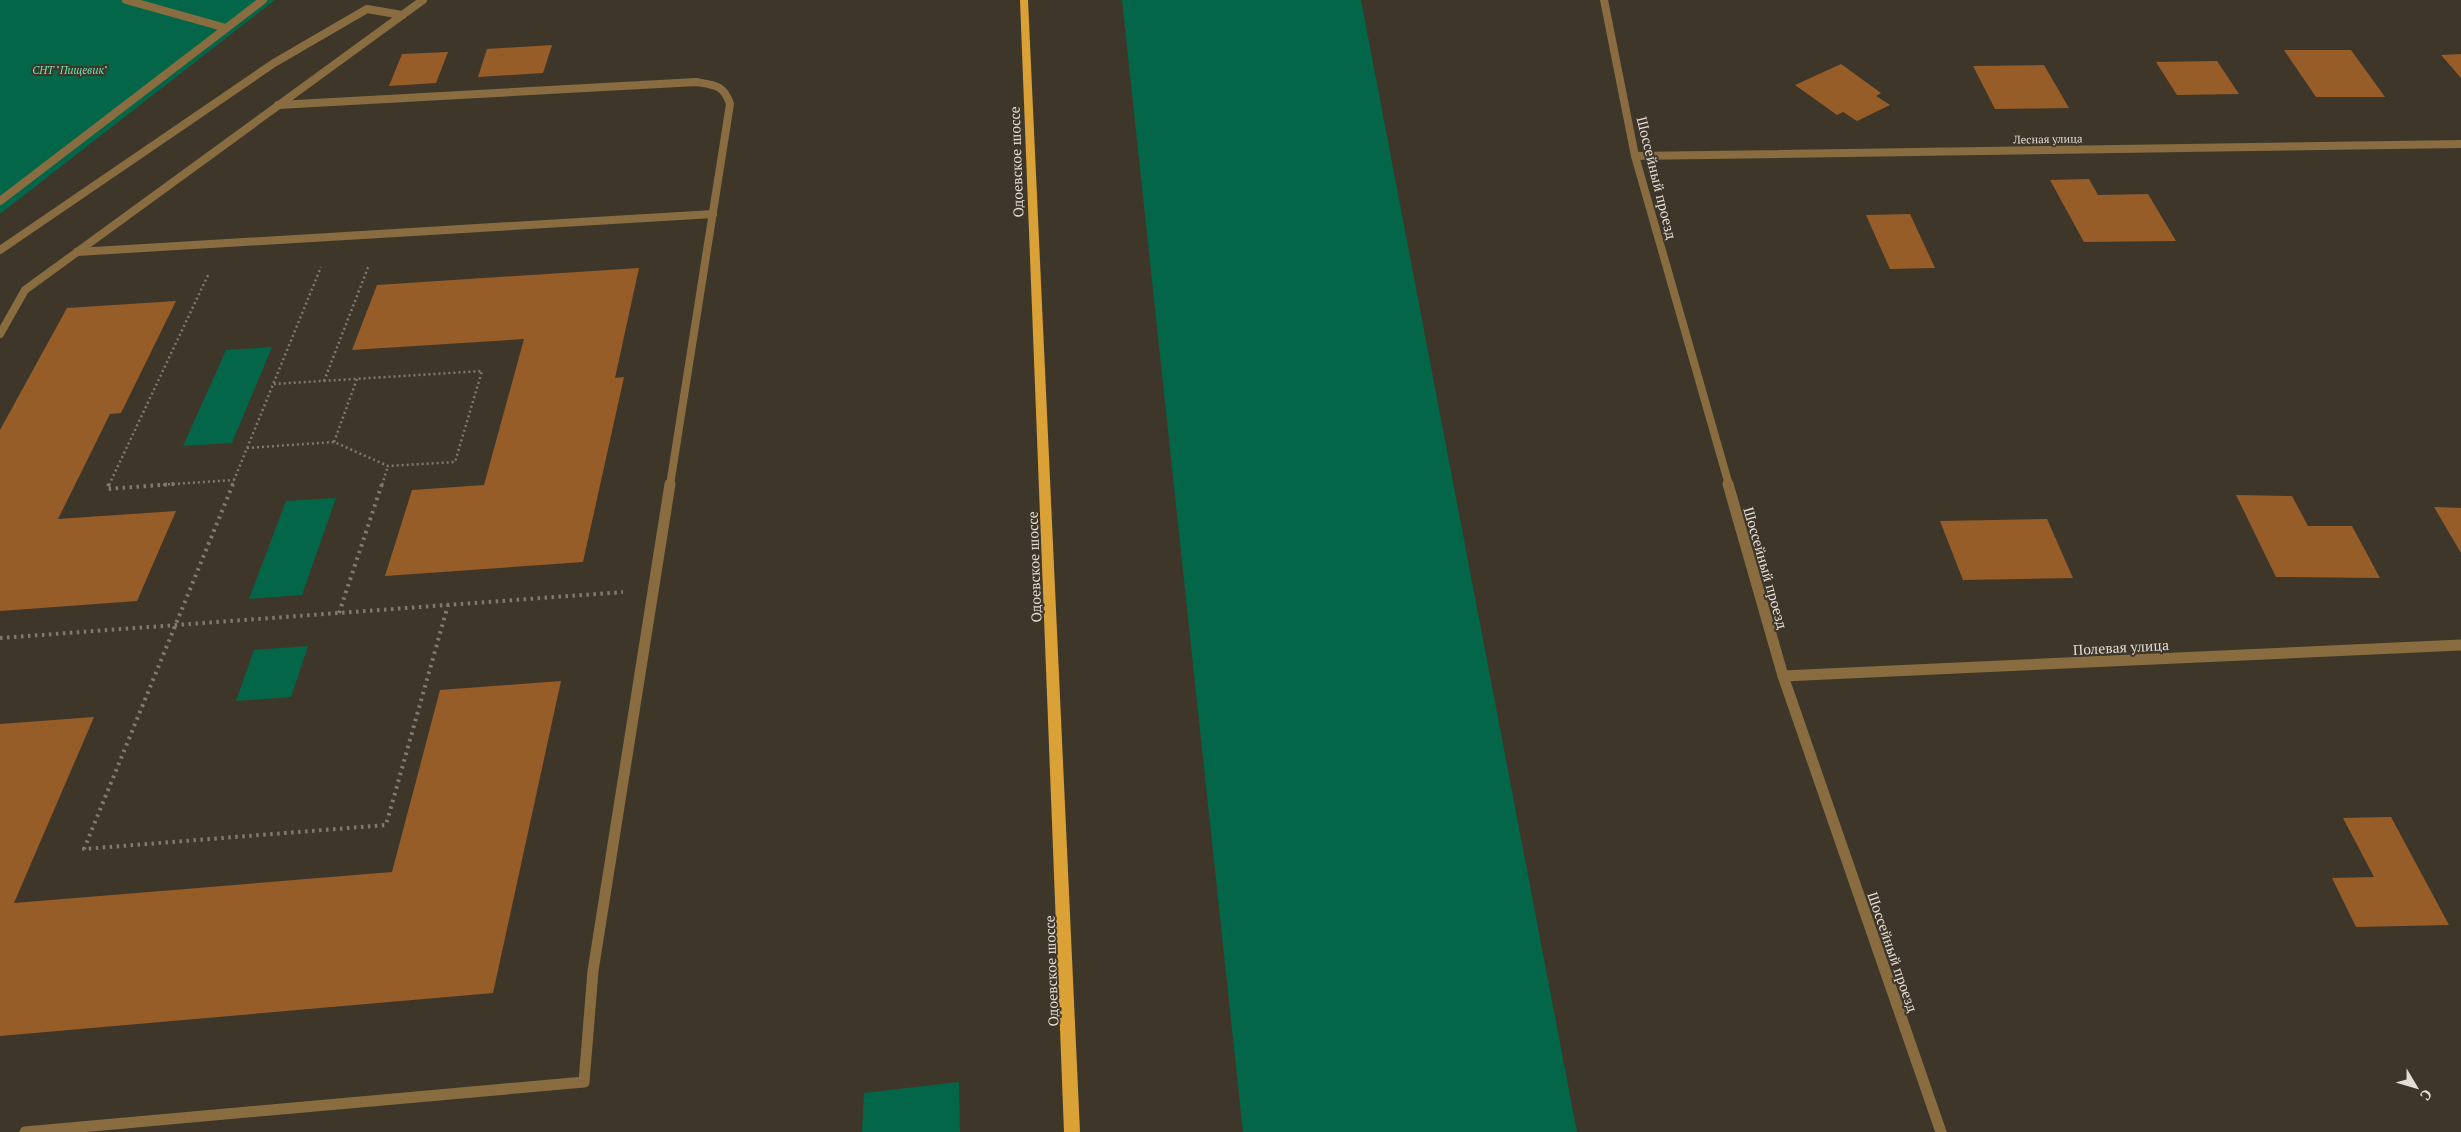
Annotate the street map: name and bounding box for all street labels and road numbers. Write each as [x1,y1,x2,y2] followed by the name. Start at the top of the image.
[1005,106,1027,218] street label: Одоевское шоссе
[1633,115,1681,241] street label: Шоссейный проезд
[2012,131,2083,147] street label: Лесная улица
[1740,505,1792,631] street label: Шоссейный проезд
[1023,511,1045,623] street label: Одоевское шоссе
[2073,635,2169,659] street label: Полевая улица
[1864,889,1922,1015] street label: Шоссейный проезд
[1040,915,1062,1027] street label: Одоевское шоссе

